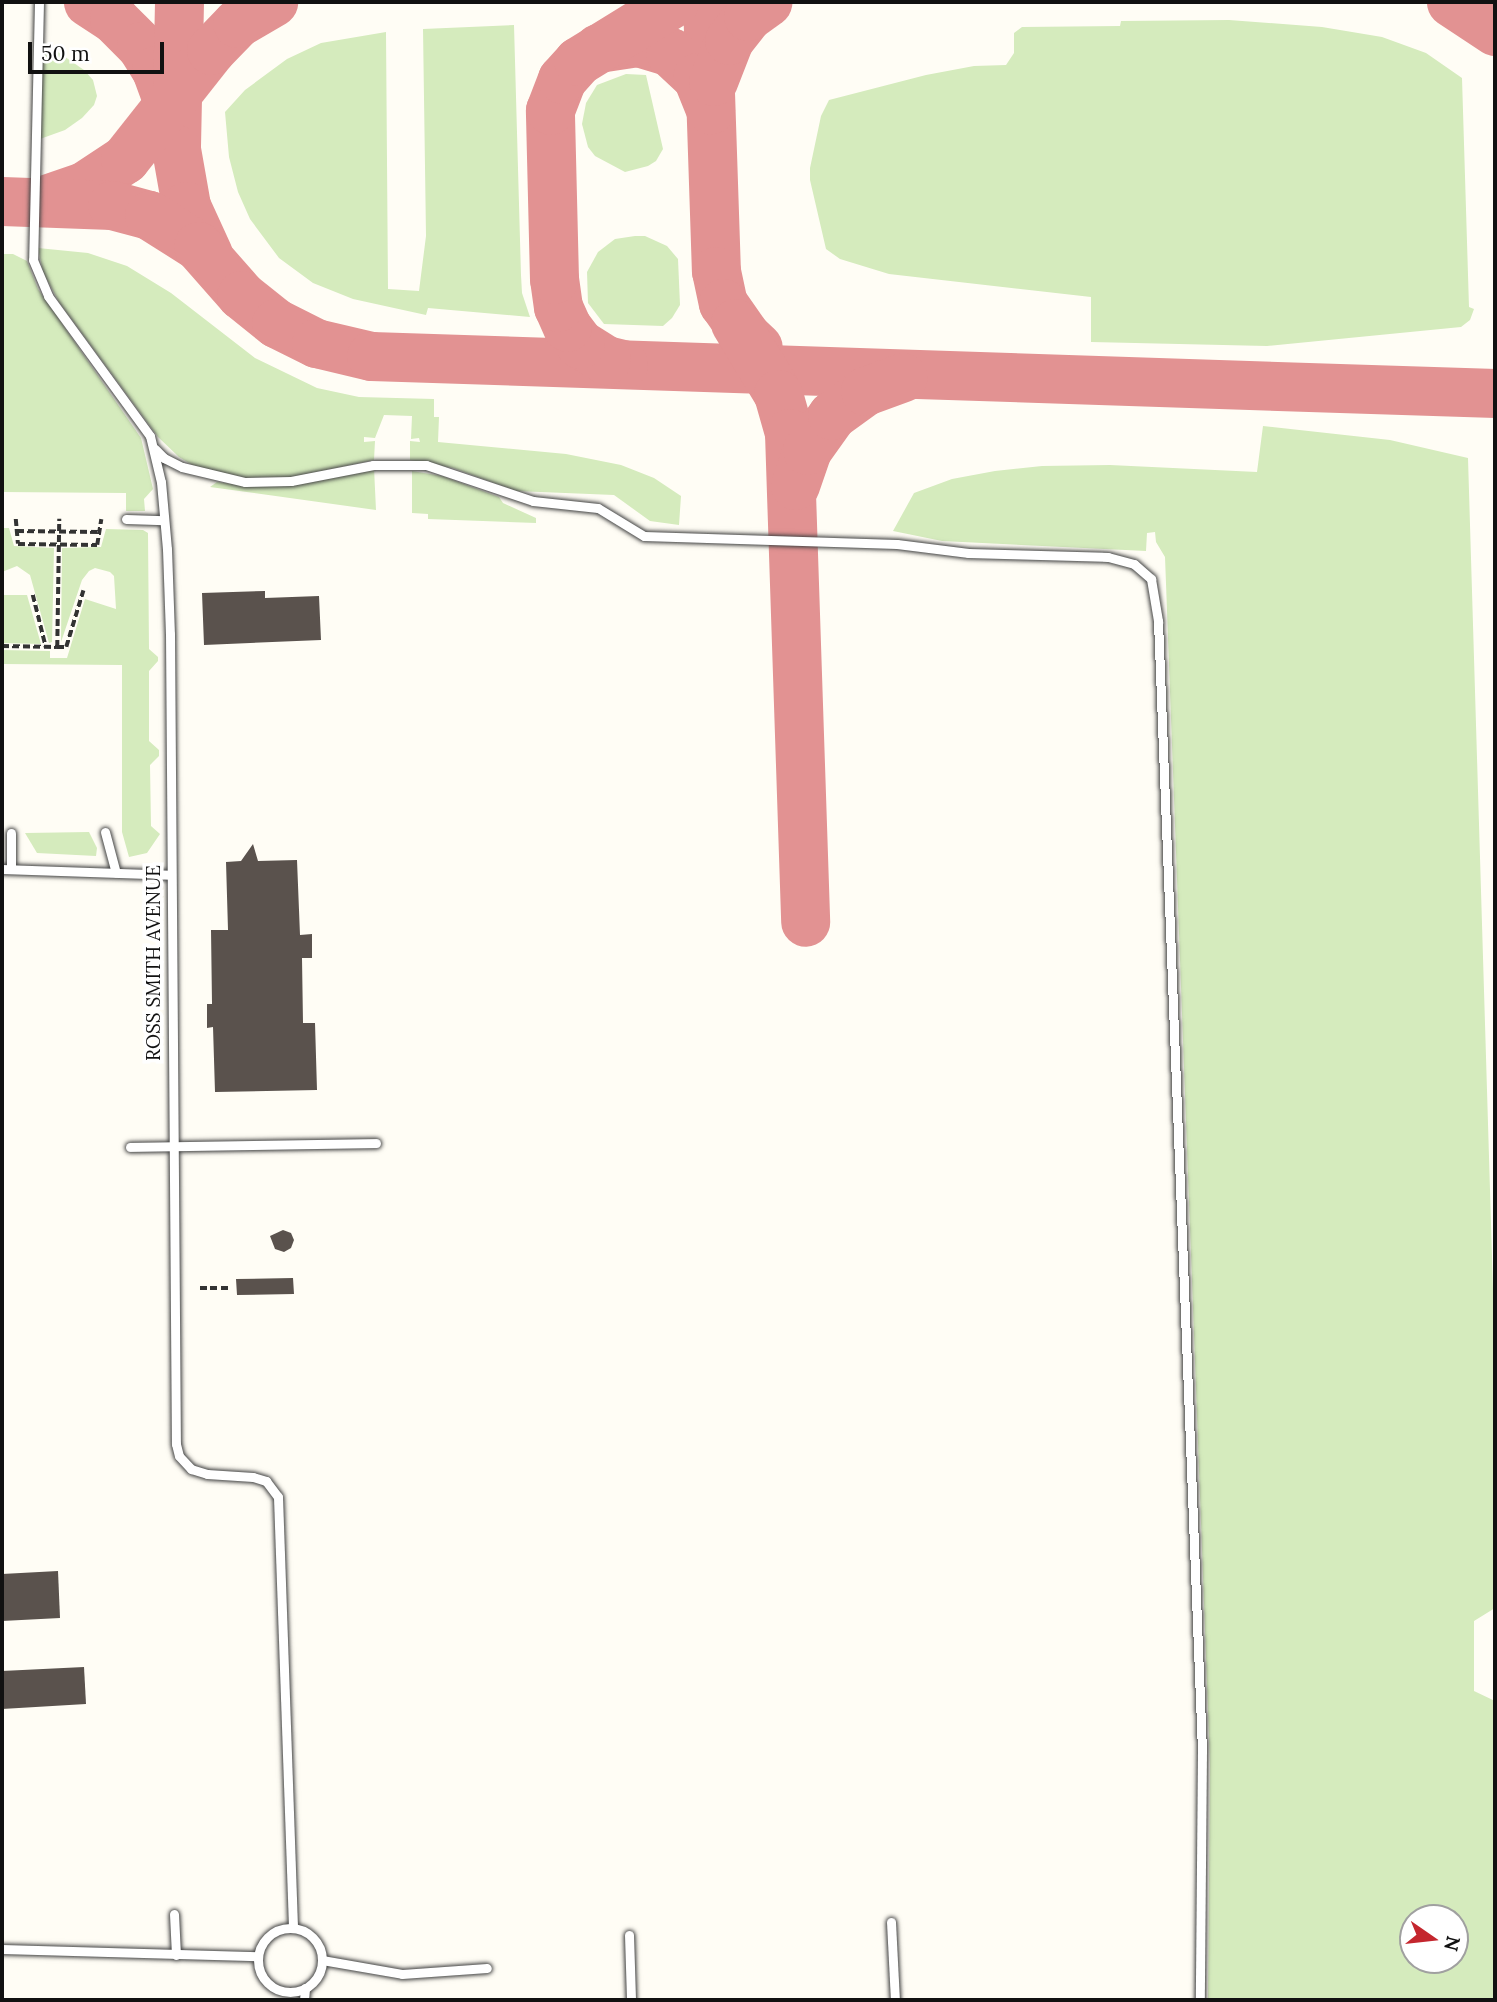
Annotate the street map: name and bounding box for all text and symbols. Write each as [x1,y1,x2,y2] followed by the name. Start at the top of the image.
[32,28,168,72] scale bar
[41,40,90,67] text: 50 m
[143,865,165,1061] street label: ROSS SMITH AVENUE
[1399,1904,1469,1974] north arrow
[1439,1934,1466,1954] text: N

